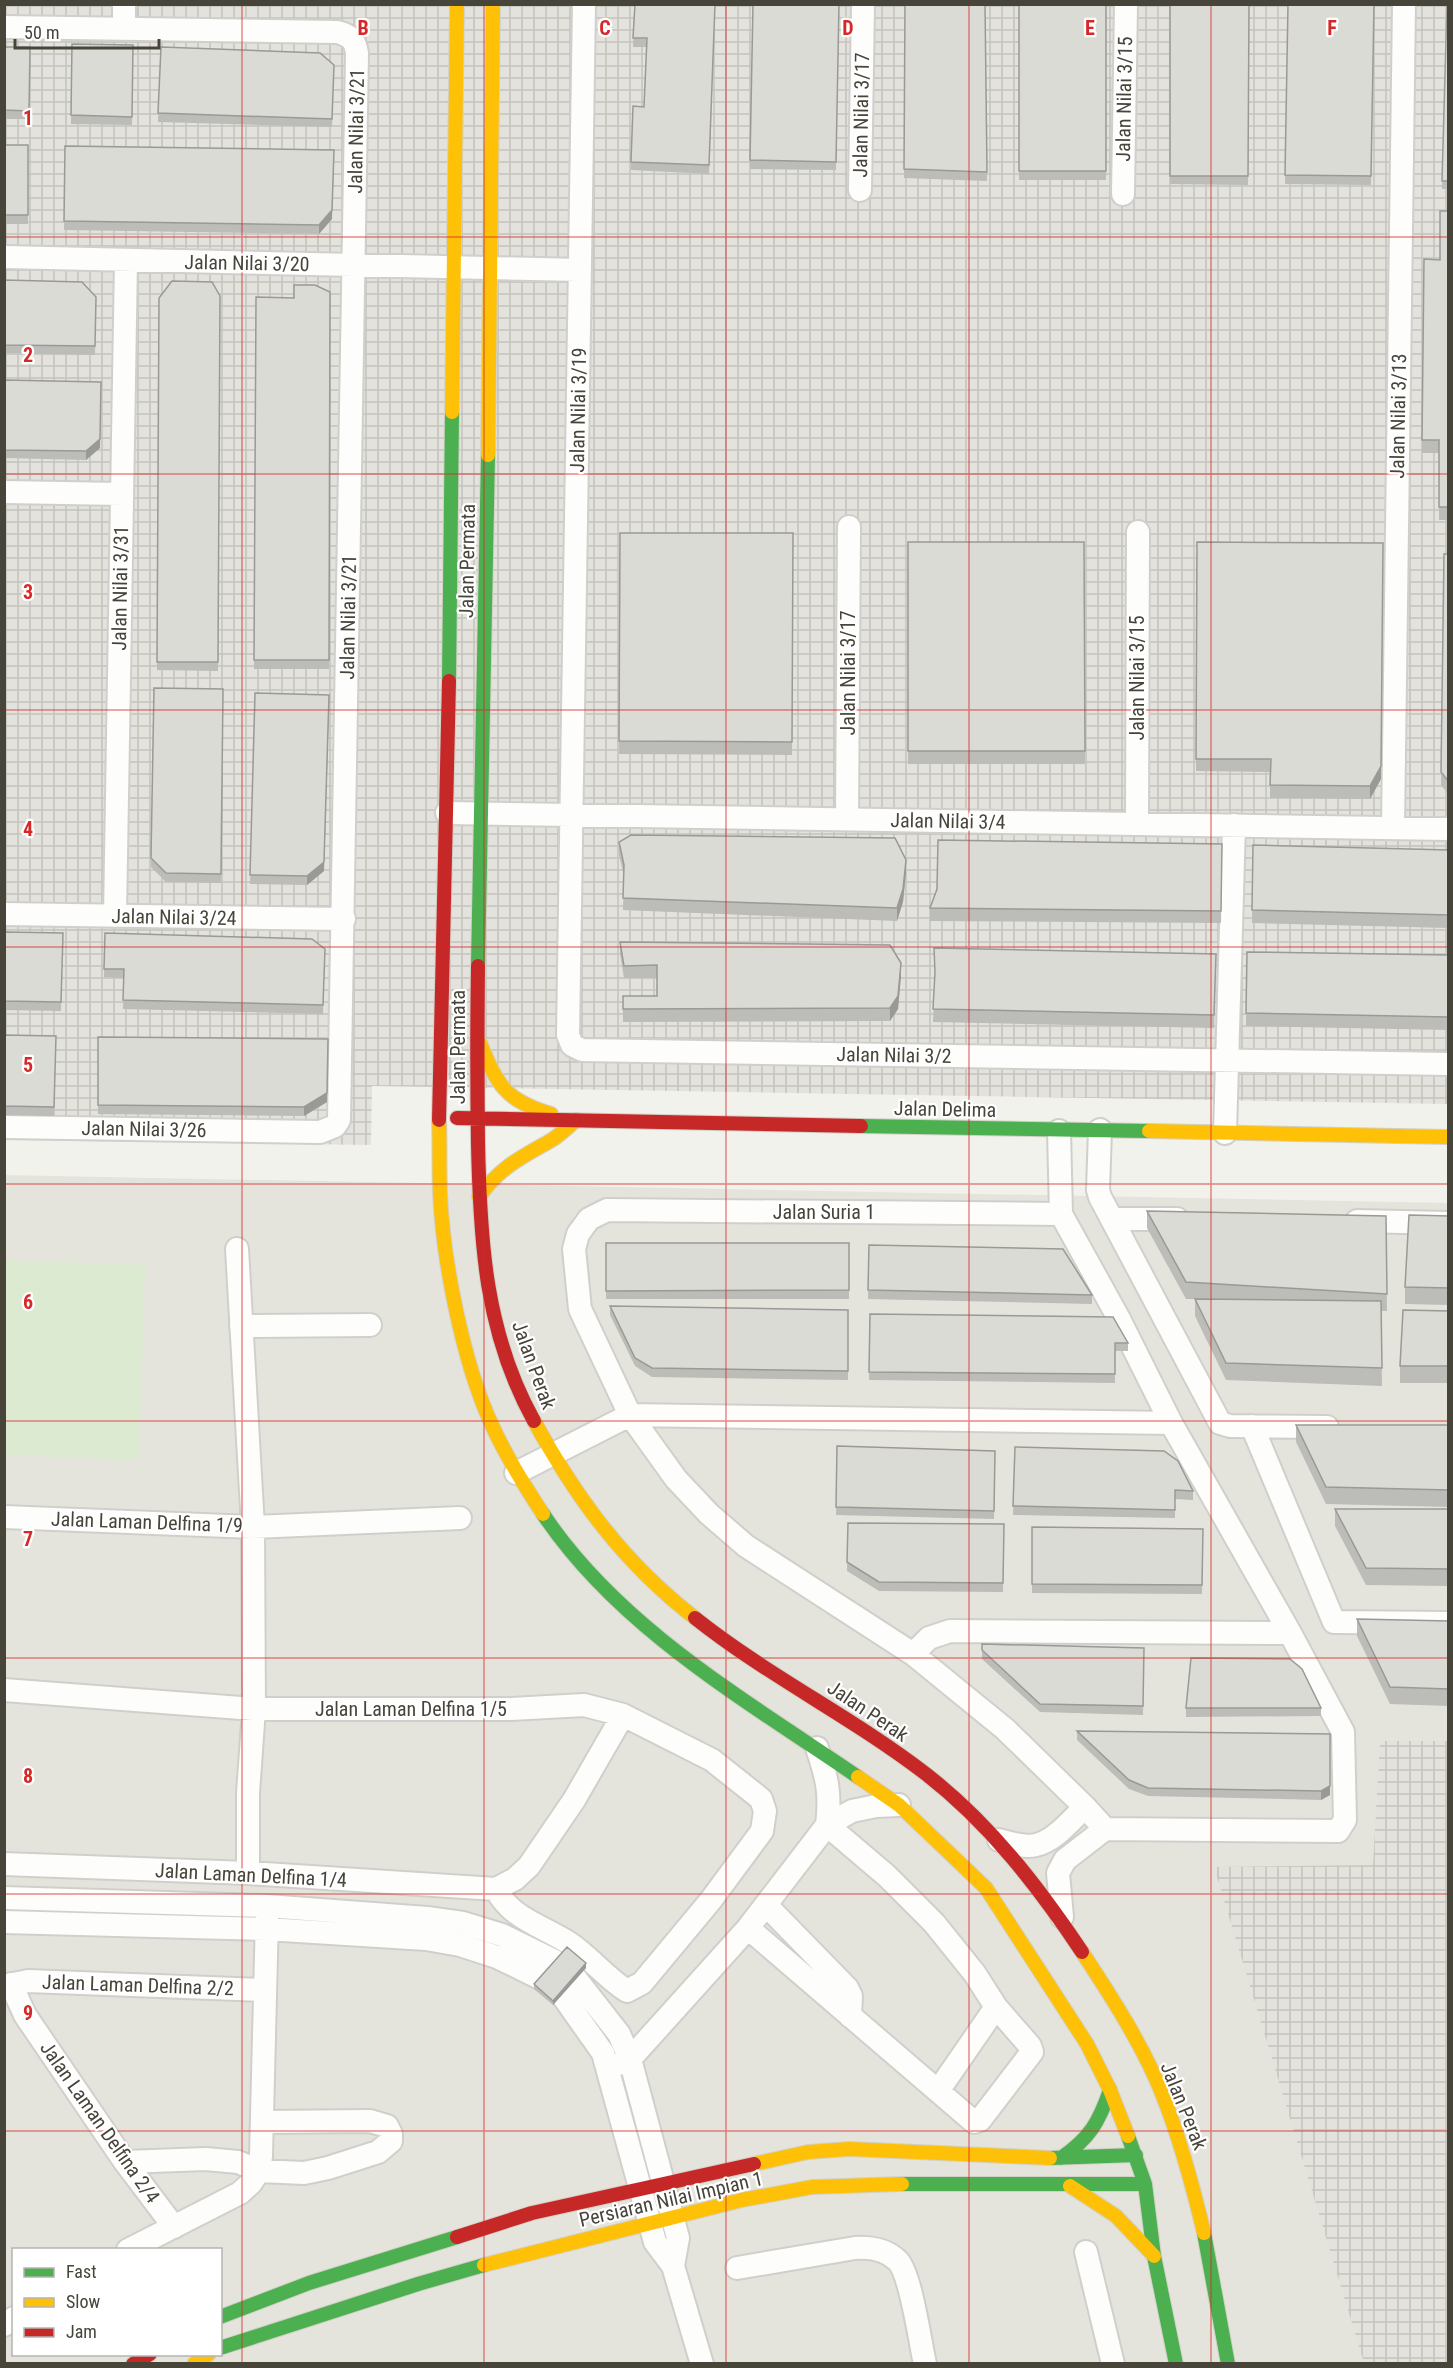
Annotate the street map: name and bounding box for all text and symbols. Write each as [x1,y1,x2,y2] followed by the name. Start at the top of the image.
[15,12,159,50] scale bar
[357,16,369,40] text: B
[599,16,611,40] text: C
[842,16,854,40] text: D
[1085,16,1095,40] text: E
[1327,16,1337,40] text: F
[24,22,59,43] text: 50 m
[1111,36,1137,162] street label: Jalan Nilai 3/15
[848,52,874,178] street label: Jalan Nilai 3/17
[343,68,369,194] street label: Jalan Nilai 3/21
[23,106,33,130] text: 1
[184,250,310,276] street label: Jalan Nilai 3/20
[23,343,33,367] text: 2
[565,347,591,473] street label: Jalan Nilai 3/19
[1385,353,1411,479] street label: Jalan Nilai 3/13
[454,504,480,618] street label: Jalan Permata
[107,525,133,651] street label: Jalan Nilai 3/31
[335,554,361,680] street label: Jalan Nilai 3/21
[23,580,33,604] text: 3
[836,610,860,736] street label: Jalan Nilai 3/17
[1125,615,1149,741] street label: Jalan Nilai 3/15
[890,808,1006,834] street label: Jalan Nilai 3/4
[23,817,33,841] text: 4
[111,904,237,930] street label: Jalan Nilai 3/24
[446,990,470,1104] street label: Jalan Permata
[836,1042,952,1068] street label: Jalan Nilai 3/2
[23,1053,33,1077] text: 5
[894,1096,996,1122] street label: Jalan Delima
[81,1116,207,1142] street label: Jalan Nilai 3/26
[773,1200,875,1224] street label: Jalan Suria 1
[23,1290,33,1314] text: 6
[507,1318,561,1412] street label: Jalan Perak
[51,1507,243,1537] street label: Jalan Laman Delfina 1/9
[23,1527,33,1551] text: 7
[823,1675,913,1747] street label: Jalan Perak
[315,1697,507,1721] street label: Jalan Laman Delfina 1/5
[23,1764,33,1788] text: 8
[155,1858,348,1892] street label: Jalan Laman Delfina 1/4
[42,1970,234,2000] street label: Jalan Laman Delfina 2/2
[23,2001,33,2025] text: 9
[35,2037,165,2208] street label: Jalan Laman Delfina 2/4
[1156,2059,1212,2153] street label: Jalan Perak
[577,2166,765,2232] street label: Persiaran Nilai Impian 1
[12,2248,222,2356] legend
[66,2261,97,2282] text: Fast
[66,2291,101,2312] text: Slow
[66,2321,97,2342] text: Jam

